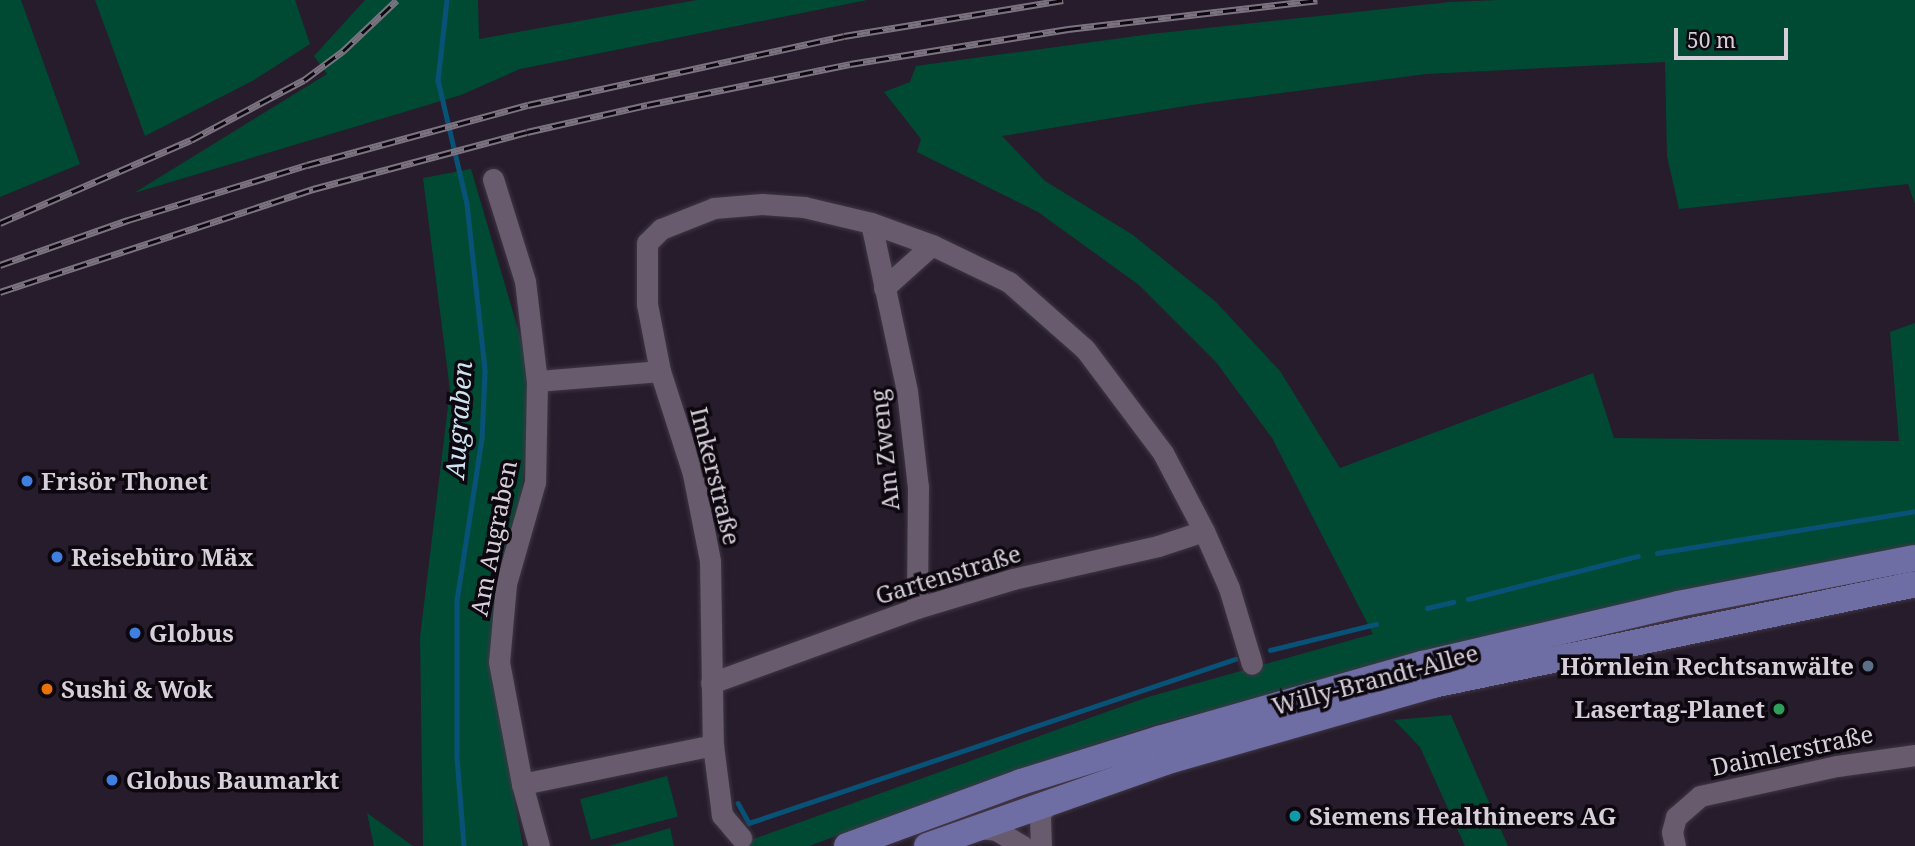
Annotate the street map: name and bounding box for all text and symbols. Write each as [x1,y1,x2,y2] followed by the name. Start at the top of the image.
[1677,14,1791,58] scale bar
[1687,26,1736,54] text: 50 m
[439,360,479,480] water label: Augraben
[863,388,905,512] street label: Am Zweng
[685,404,747,548] street label: Imkerstraße
[464,458,522,618] street label: Am Augraben
[41,467,208,495] place label: Frisör Thonet
[19,473,35,489] marker: Frisör Thonet
[872,538,1024,610] street label: Gartenstraße
[71,543,253,571] place label: Reisebüro Mäx
[49,549,65,565] marker: Reisebüro Mäx
[149,619,234,647] place label: Globus
[127,625,143,641] marker: Globus
[1269,638,1481,720] street label: Willy-Brandt-Allee
[1560,652,1854,680] place label: Hörnlein Rechtsanwälte
[1860,658,1876,674] marker: Hörnlein Rechtsanwälte
[61,675,213,703] place label: Sushi & Wok
[39,681,55,697] marker: Sushi & Wok
[1574,695,1765,723] place label: Lasertag-Planet
[1771,701,1787,717] marker: Lasertag-Planet
[1708,719,1876,781] street label: Daimlerstraße
[126,766,339,794] place label: Globus Baumarkt
[104,772,120,788] marker: Globus Baumarkt
[1309,802,1617,830] place label: Siemens Healthineers AG
[1287,808,1303,824] marker: Siemens Healthineers AG

